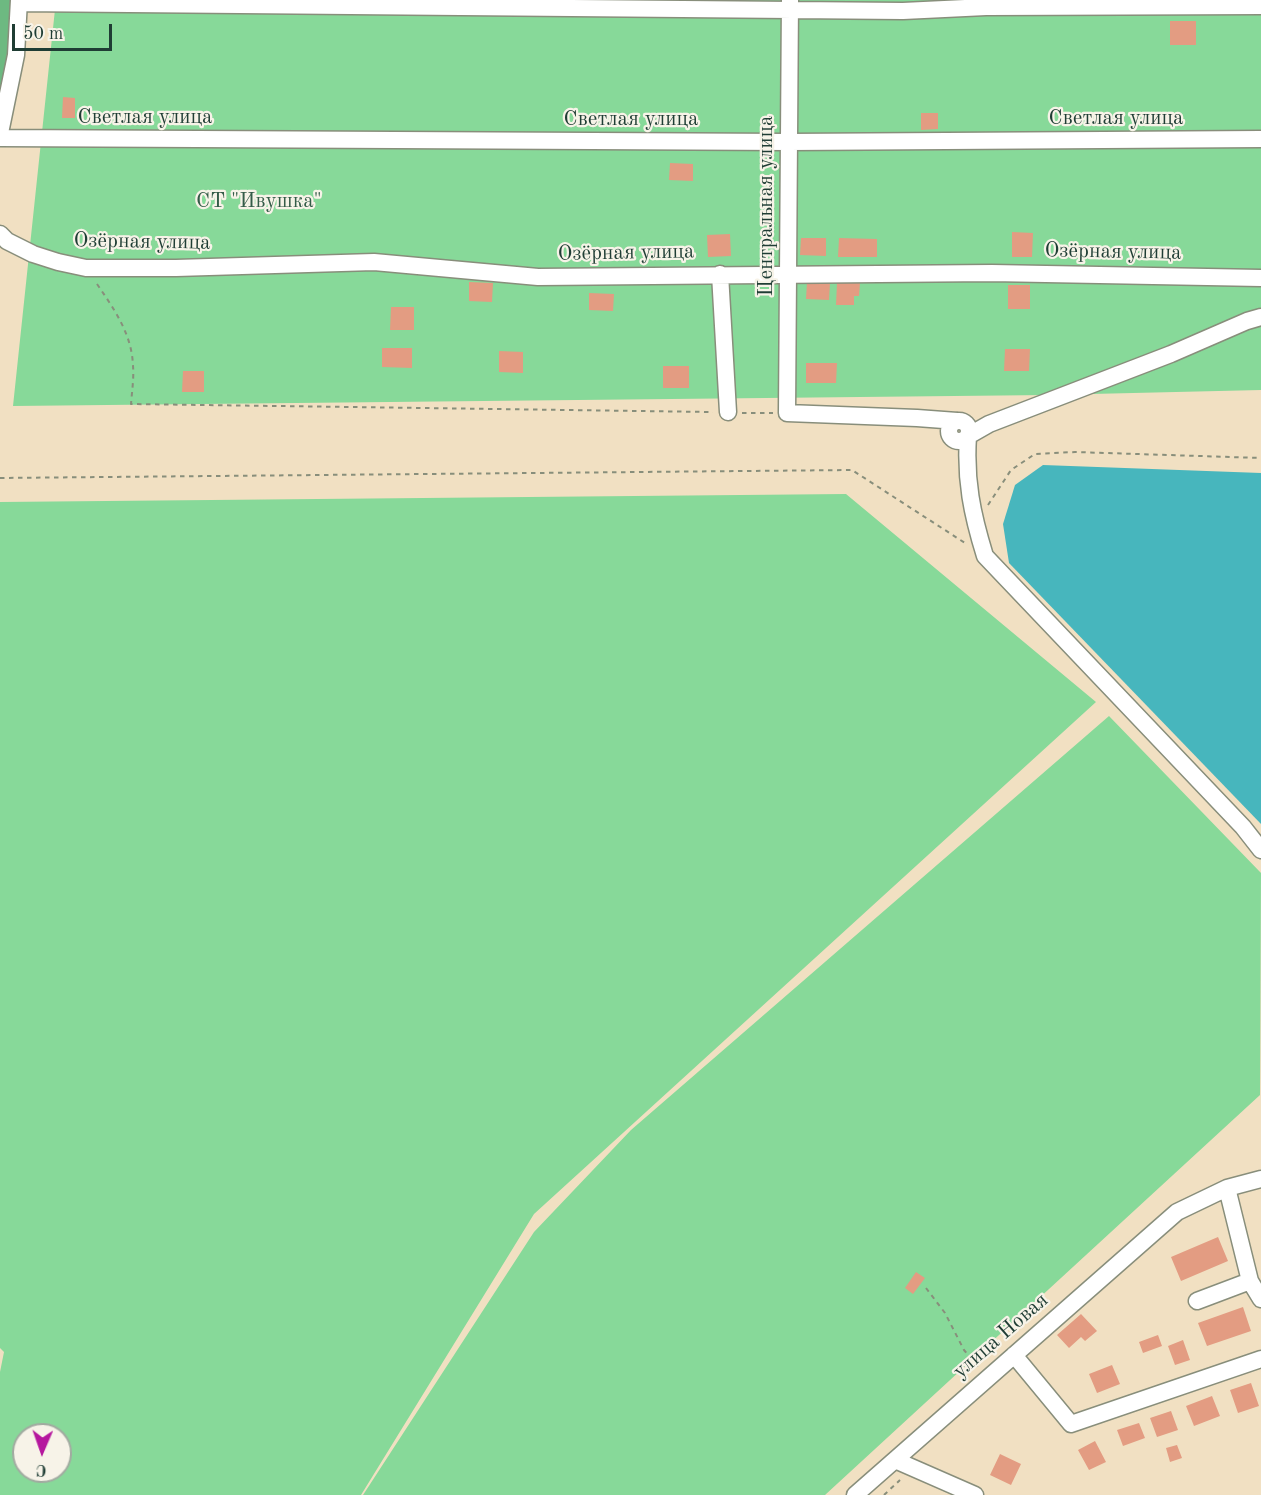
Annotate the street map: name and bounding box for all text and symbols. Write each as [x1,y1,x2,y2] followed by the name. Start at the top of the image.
[15,12,116,50] scale bar
[23,25,63,43] text: 50 m
[78,104,212,130] street label: Светлая улица
[1049,105,1183,131] street label: Светлая улица
[564,106,698,132] street label: Светлая улица
[753,116,779,296] street label: Центральная улица
[196,188,322,214] park label: СТ "Ивушка"
[73,228,211,256] street label: Озёрная улица
[1044,238,1182,266] street label: Озёрная улица
[557,239,695,267] street label: Озёрная улица
[948,1288,1054,1384] street label: улица Новая
[12,1423,72,1483] north arrow
[36,1461,47,1477] text: С

